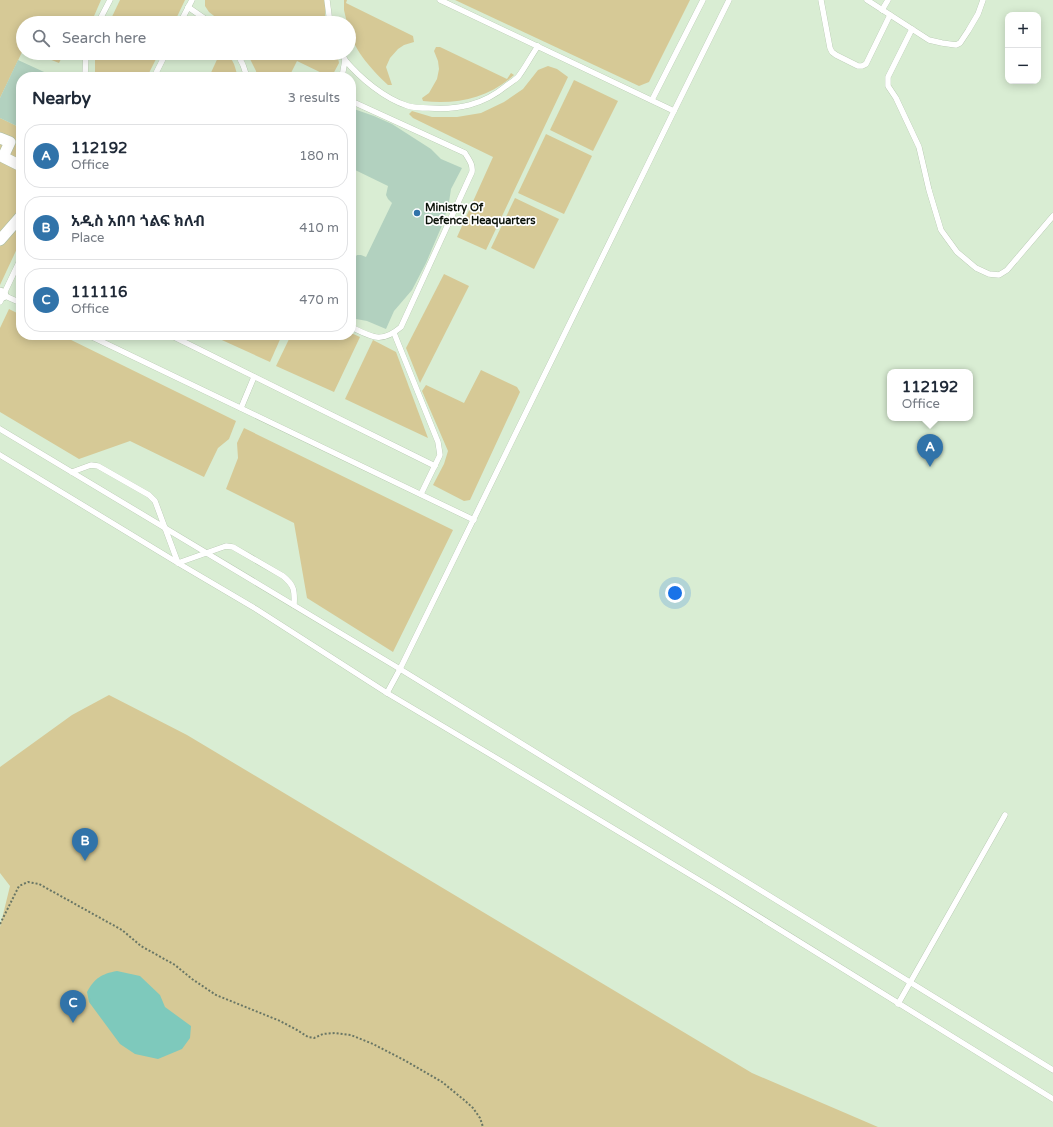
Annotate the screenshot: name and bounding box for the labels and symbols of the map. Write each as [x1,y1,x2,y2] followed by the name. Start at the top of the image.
[425,201,536,228] place label: Ministry Of Defence Heaquarters
[412,208,422,218] marker: Ministry Of Defence Heaquarters
[917,434,943,467] pin: A
[665,583,685,603] your location
[72,828,98,861] pin: B
[60,990,86,1023] pin: C

